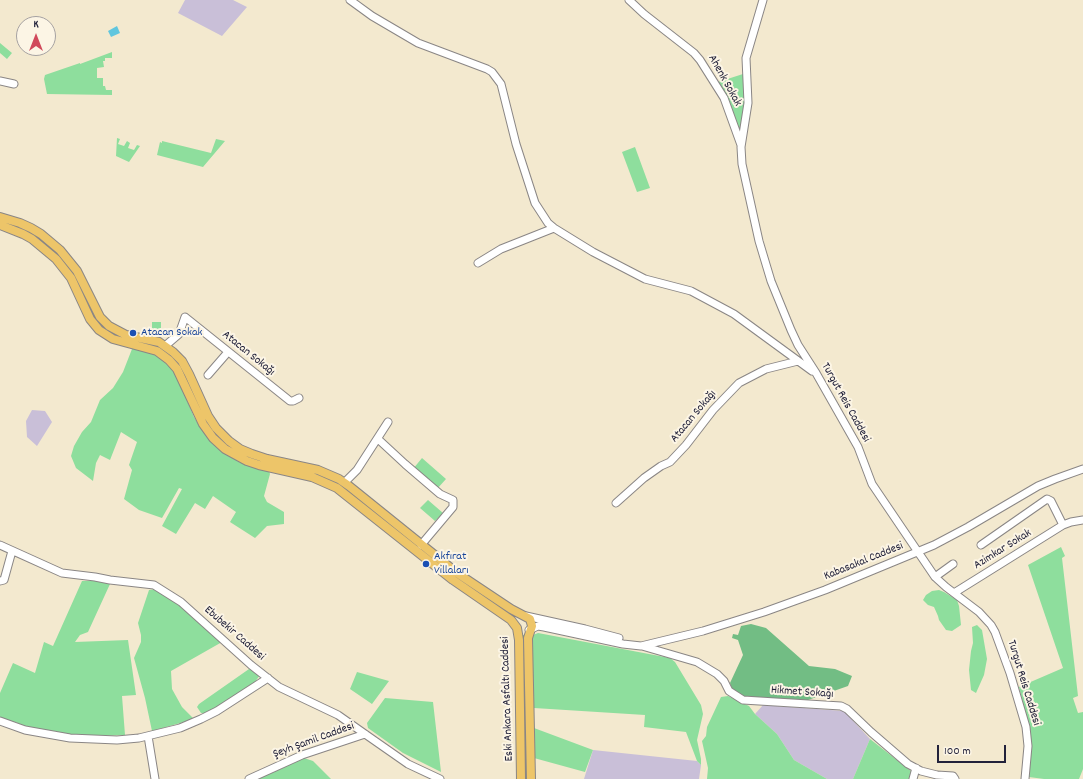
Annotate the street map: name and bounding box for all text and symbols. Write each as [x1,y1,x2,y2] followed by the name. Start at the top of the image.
[16,16,56,56] north arrow
[33,17,39,33] text: K
[704,53,744,109] street label: Ahenk Sokak
[141,326,202,340] place label: Atacan Sokak
[128,328,138,338] marker: Atacan Sokak
[219,328,277,380] street label: Atacan Sokağı
[817,361,873,445] street label: Turgut Reis Caddesi
[668,388,720,446] street label: Atacan Sokağı
[971,527,1035,573] street label: Azimkar Sokak
[822,540,906,584] street label: Kabasakal Caddesi
[434,550,468,578] place label: Akfırat Villaları
[421,559,431,569] marker: Akfırat Villaları
[201,604,267,664] street label: Ebubekir Caddesi
[499,636,517,762] street label: Eski Ankara Asfaltı Caddesi
[1003,639,1043,727] street label: Turgut Reis Caddesi
[770,684,834,702] street label: Hikmet Sokağı
[271,720,357,762] street label: Şeyh Şamil Caddesi
[939,737,1008,763] scale bar
[944,743,971,760] text: 100 m

